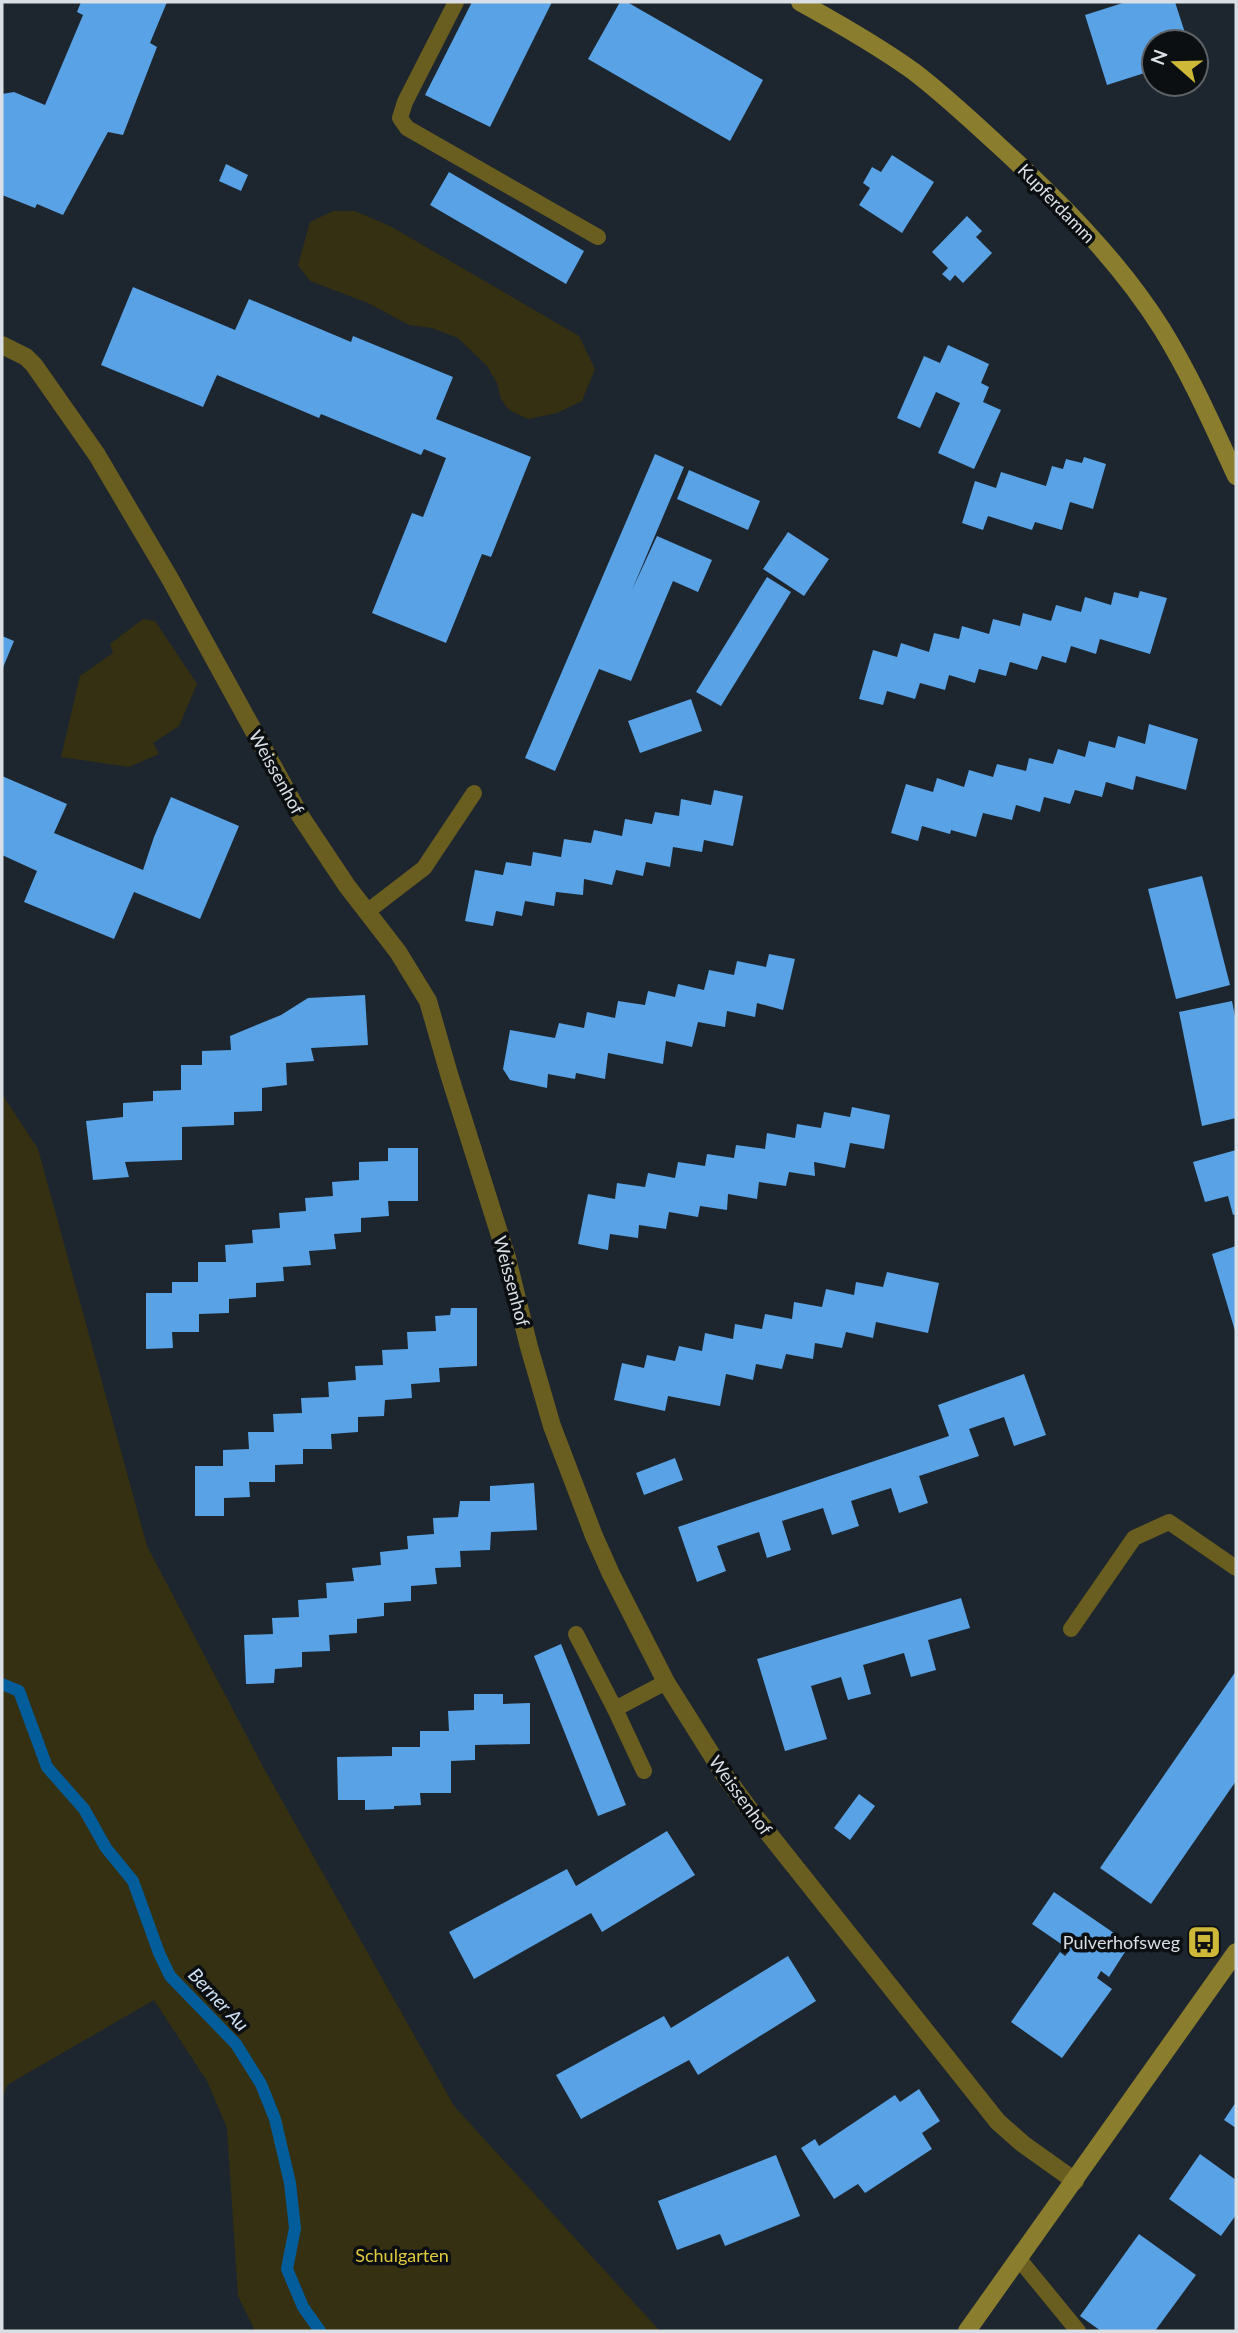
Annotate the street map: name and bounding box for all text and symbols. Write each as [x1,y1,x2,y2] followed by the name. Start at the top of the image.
[1140,28,1210,98] north arrow
[1145,46,1172,68] text: N
[1014,159,1100,247] street label: Kupferdamm
[245,726,309,819] street label: Weissenhof
[489,1233,535,1329] street label: Weissenhof
[705,1751,778,1840] street label: Weissenhof
[1185,1923,1223,1961] bus stop icon: Pulverhofsweg
[1063,1931,1180,1953] place label: Pulverhofsweg
[184,1963,254,2035] water label: Berner Au
[355,2244,449,2266] park label: Schulgarten

